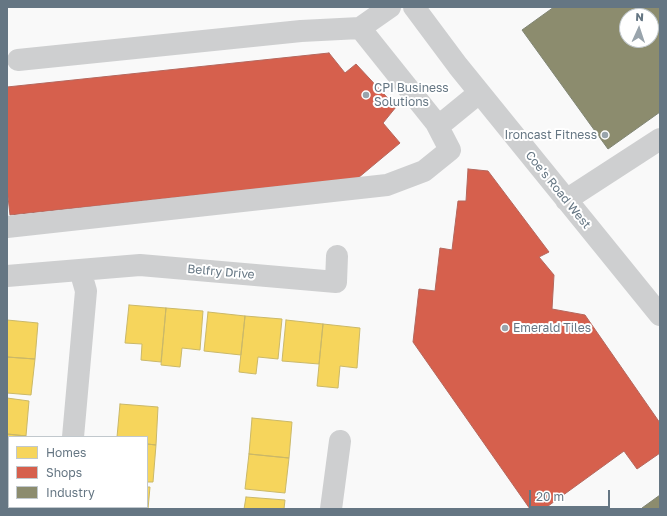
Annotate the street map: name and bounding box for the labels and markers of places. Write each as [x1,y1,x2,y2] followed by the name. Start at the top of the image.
[374,81,449,109] place label: CPI Business Solutions
[361,90,371,100] marker: CPI Business Solutions
[504,128,597,142] place label: Ironcast Fitness
[600,130,610,140] marker: Ironcast Fitness
[513,321,591,335] place label: Emerald Tiles
[500,323,510,333] marker: Emerald Tiles

